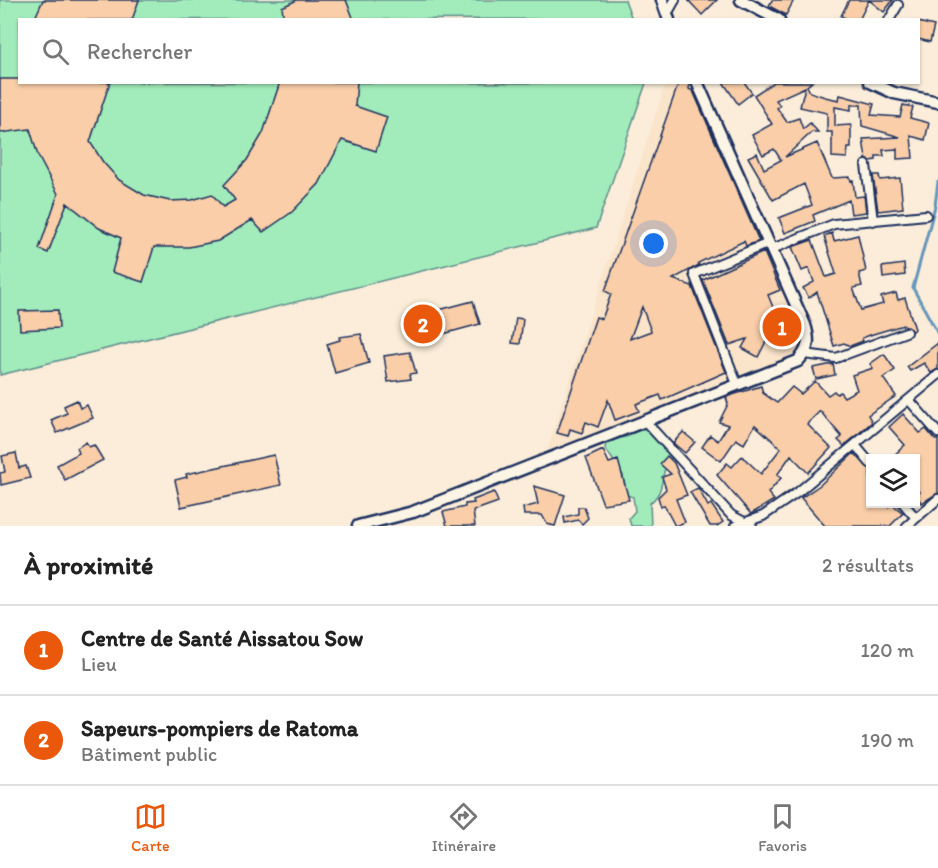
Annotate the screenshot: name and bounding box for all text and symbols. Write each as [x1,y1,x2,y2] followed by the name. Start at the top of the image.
[18,18,920,84] search box
[39,35,72,68] icon: search
[87,38,192,65] text: Rechercher
[639,229,668,258] your location
[404,302,442,346] pin: 2
[762,304,802,350] pin: 1
[866,454,920,508] map controls
[866,454,920,508] button: layers
[24,549,153,581] text: À proximité
[822,553,914,577] text: 2 résultats
[81,625,363,652] text: Centre de Santé Aissatou Sow
[39,638,48,662] text: 1
[861,638,914,662] text: 120 m
[81,652,117,676] text: Lieu
[81,715,358,742] text: Sapeurs-pompiers de Ratoma
[38,728,49,752] text: 2
[861,728,914,752] text: 190 m
[81,742,217,766] text: Bâtiment public
[131,800,170,855] tab: Carte
[432,800,496,855] tab: Itinéraire
[758,800,807,855] tab: Favoris

